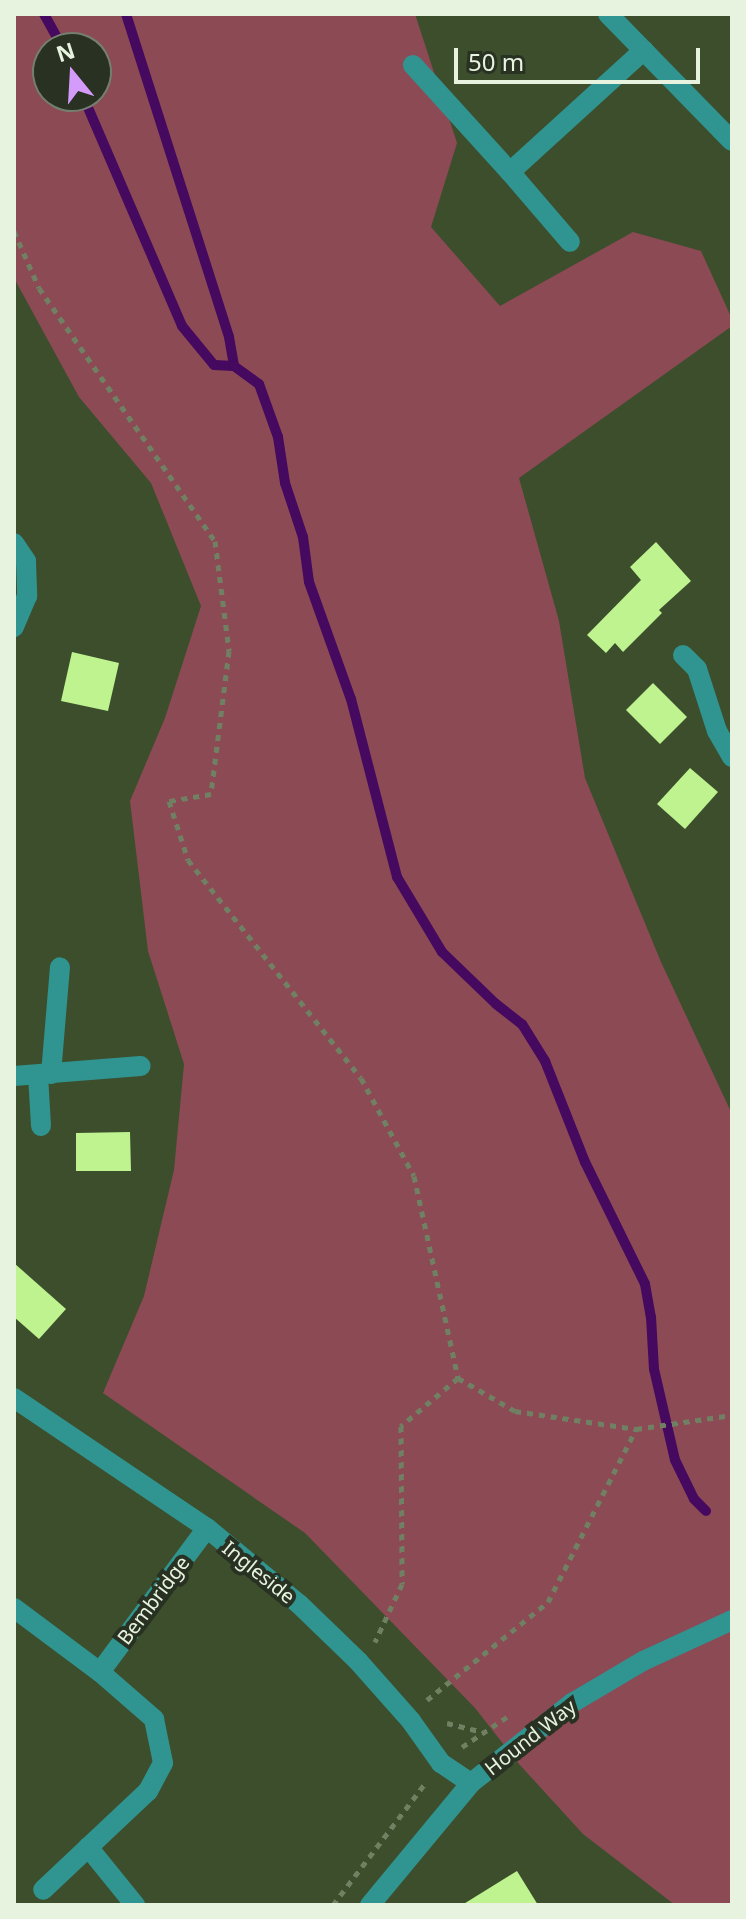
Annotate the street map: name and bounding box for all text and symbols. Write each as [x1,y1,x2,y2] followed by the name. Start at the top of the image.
[32,32,112,112] north arrow
[458,32,704,82] scale bar
[52,34,78,68] text: N
[468,45,524,78] text: 50 m
[218,1536,300,1608] street label: Ingleside
[112,1551,194,1649] street label: Bembridge
[480,1694,580,1780] street label: Hound Way

